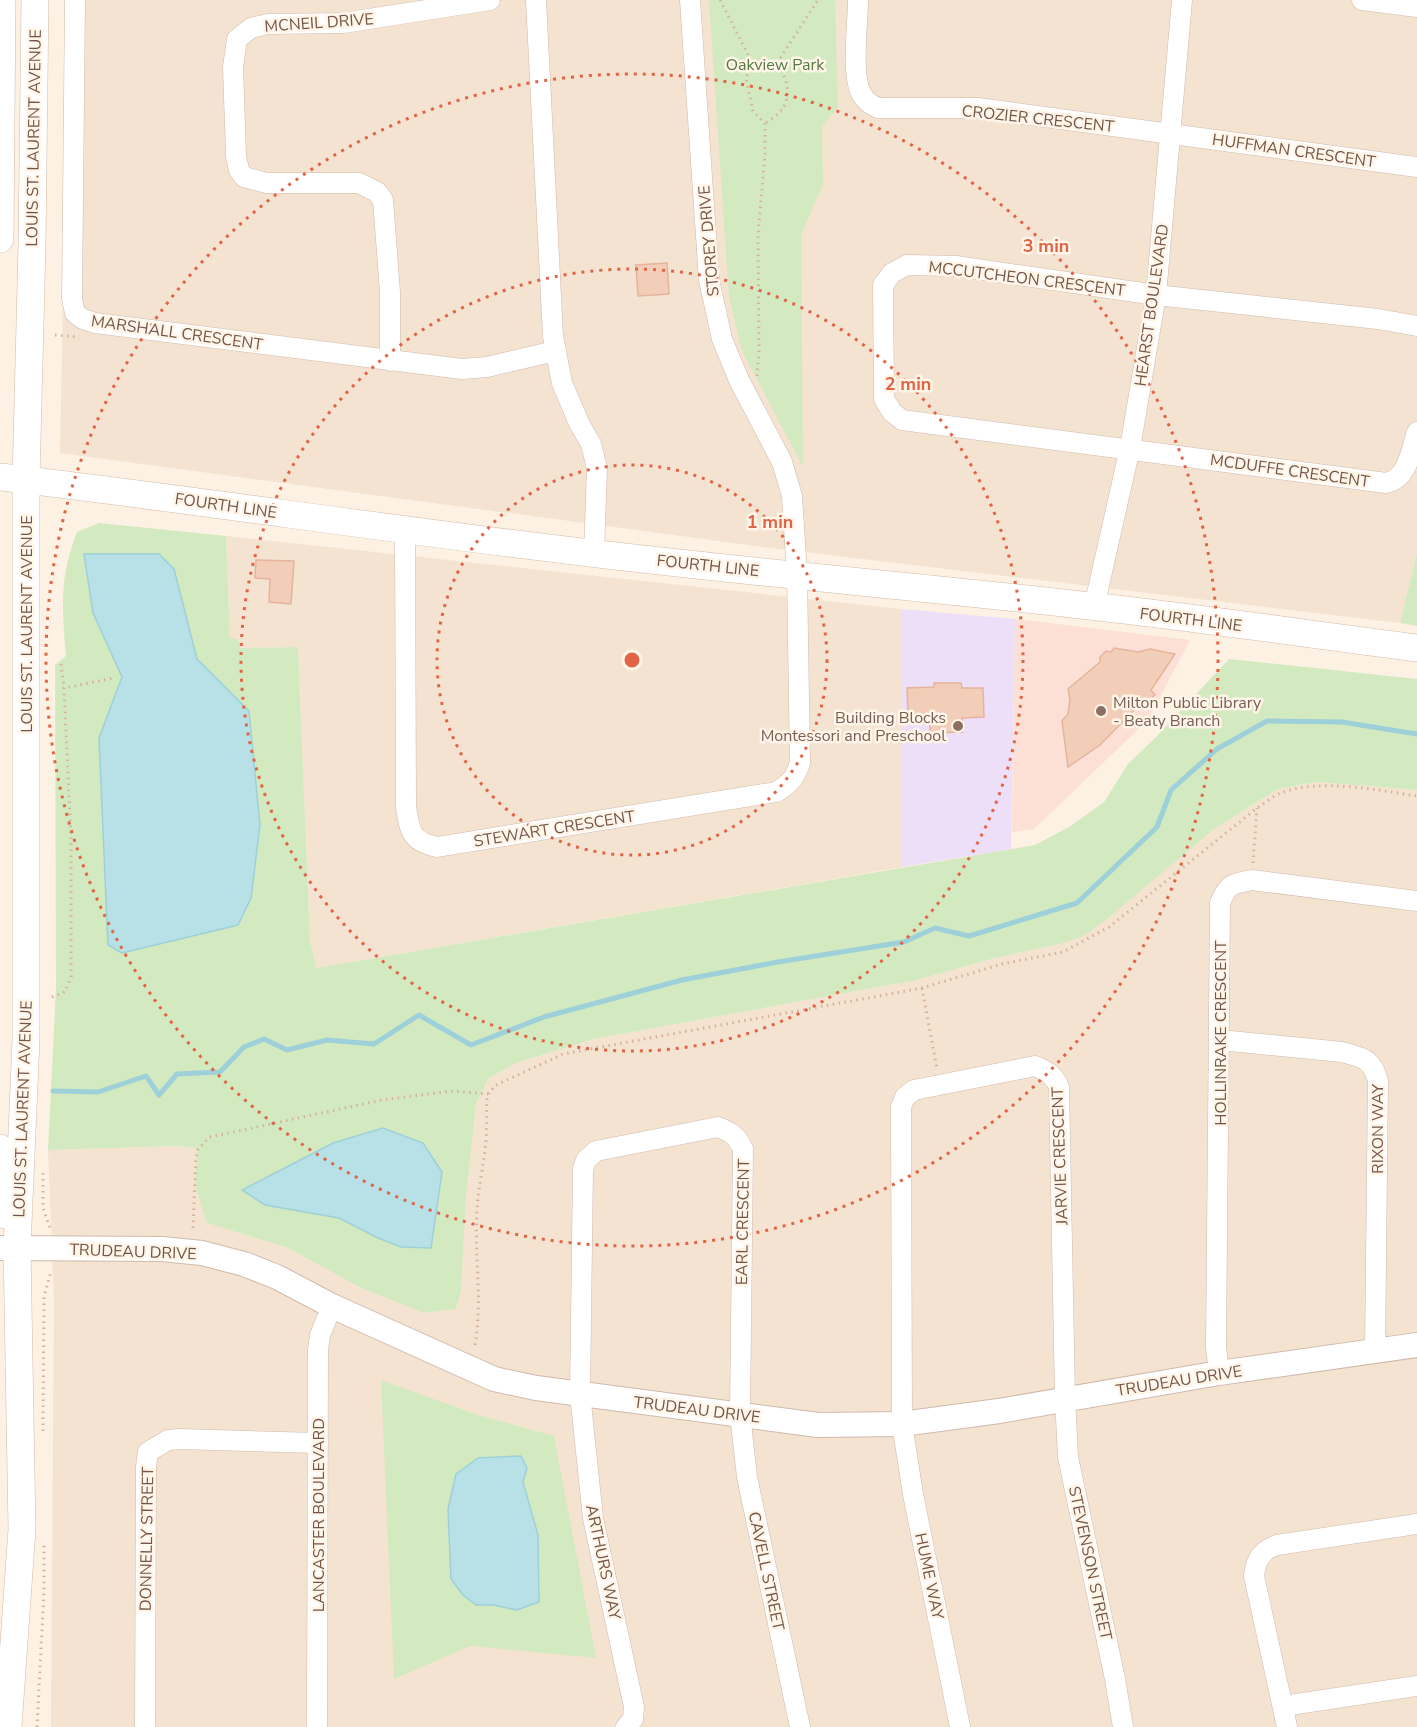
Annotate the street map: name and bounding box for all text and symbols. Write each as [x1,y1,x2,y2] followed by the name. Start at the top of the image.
[264,8,374,38] street label: MCNEIL DRIVE
[21,29,47,247] street label: LOUIS ST. LAURENT AVENUE
[726,54,825,76] park label: Oakview Park
[961,100,1116,138] street label: CROZIER CRESCENT
[1211,129,1377,173] street label: HUFFMAN CRESCENT
[693,184,725,297] street label: STOREY DRIVE
[1130,222,1174,388] street label: HEARST BOULEVARD
[1023,234,1069,258] text: 3 min
[927,256,1127,302] street label: MCCUTCHEON CRESCENT
[90,310,265,356] street label: MARSHALL CRESCENT
[885,372,931,396] text: 2 min
[1209,449,1371,493] street label: MCDUFFE CRESCENT
[173,488,278,524] street label: FOURTH LINE
[747,510,793,534] text: 1 min
[16,515,38,733] street label: LOUIS ST. LAURENT AVENUE
[656,550,760,582] street label: FOURTH LINE
[1139,603,1243,637] street label: FOURTH LINE
[622,650,642,670] centre of rings
[1113,692,1262,732] place label: Milton Public Library - Beaty Branch
[1094,704,1108,718] marker: Milton Public Library - Beaty Branch
[761,707,946,747] place label: Building Blocks Montessori and Preschool
[951,719,965,733] marker: Building Blocks Montessori and Preschool
[472,805,637,853] street label: STEWART CRESCENT
[1210,940,1232,1126] street label: HOLLINRAKE CRESCENT
[8,1000,38,1218] street label: LOUIS ST. LAURENT AVENUE
[1367,1084,1389,1174] street label: RIXON WAY
[1047,1086,1073,1226] street label: JARVIE CRESCENT
[731,1158,755,1285] street label: EARL CRESCENT
[69,1239,197,1265] street label: TRUDEAU DRIVE
[1115,1360,1244,1402] street label: TRUDEAU DRIVE
[632,1391,761,1429] street label: TRUDEAU DRIVE
[308,1418,330,1612] street label: LANCASTER BOULEVARD
[135,1466,159,1611] street label: DONNELLY STREET
[1063,1484,1117,1643] street label: STEVENSON STREET
[580,1503,626,1622] street label: ARTHURS WAY
[743,1510,789,1633] street label: CAVELL STREET
[909,1531,949,1622] street label: HUME WAY

